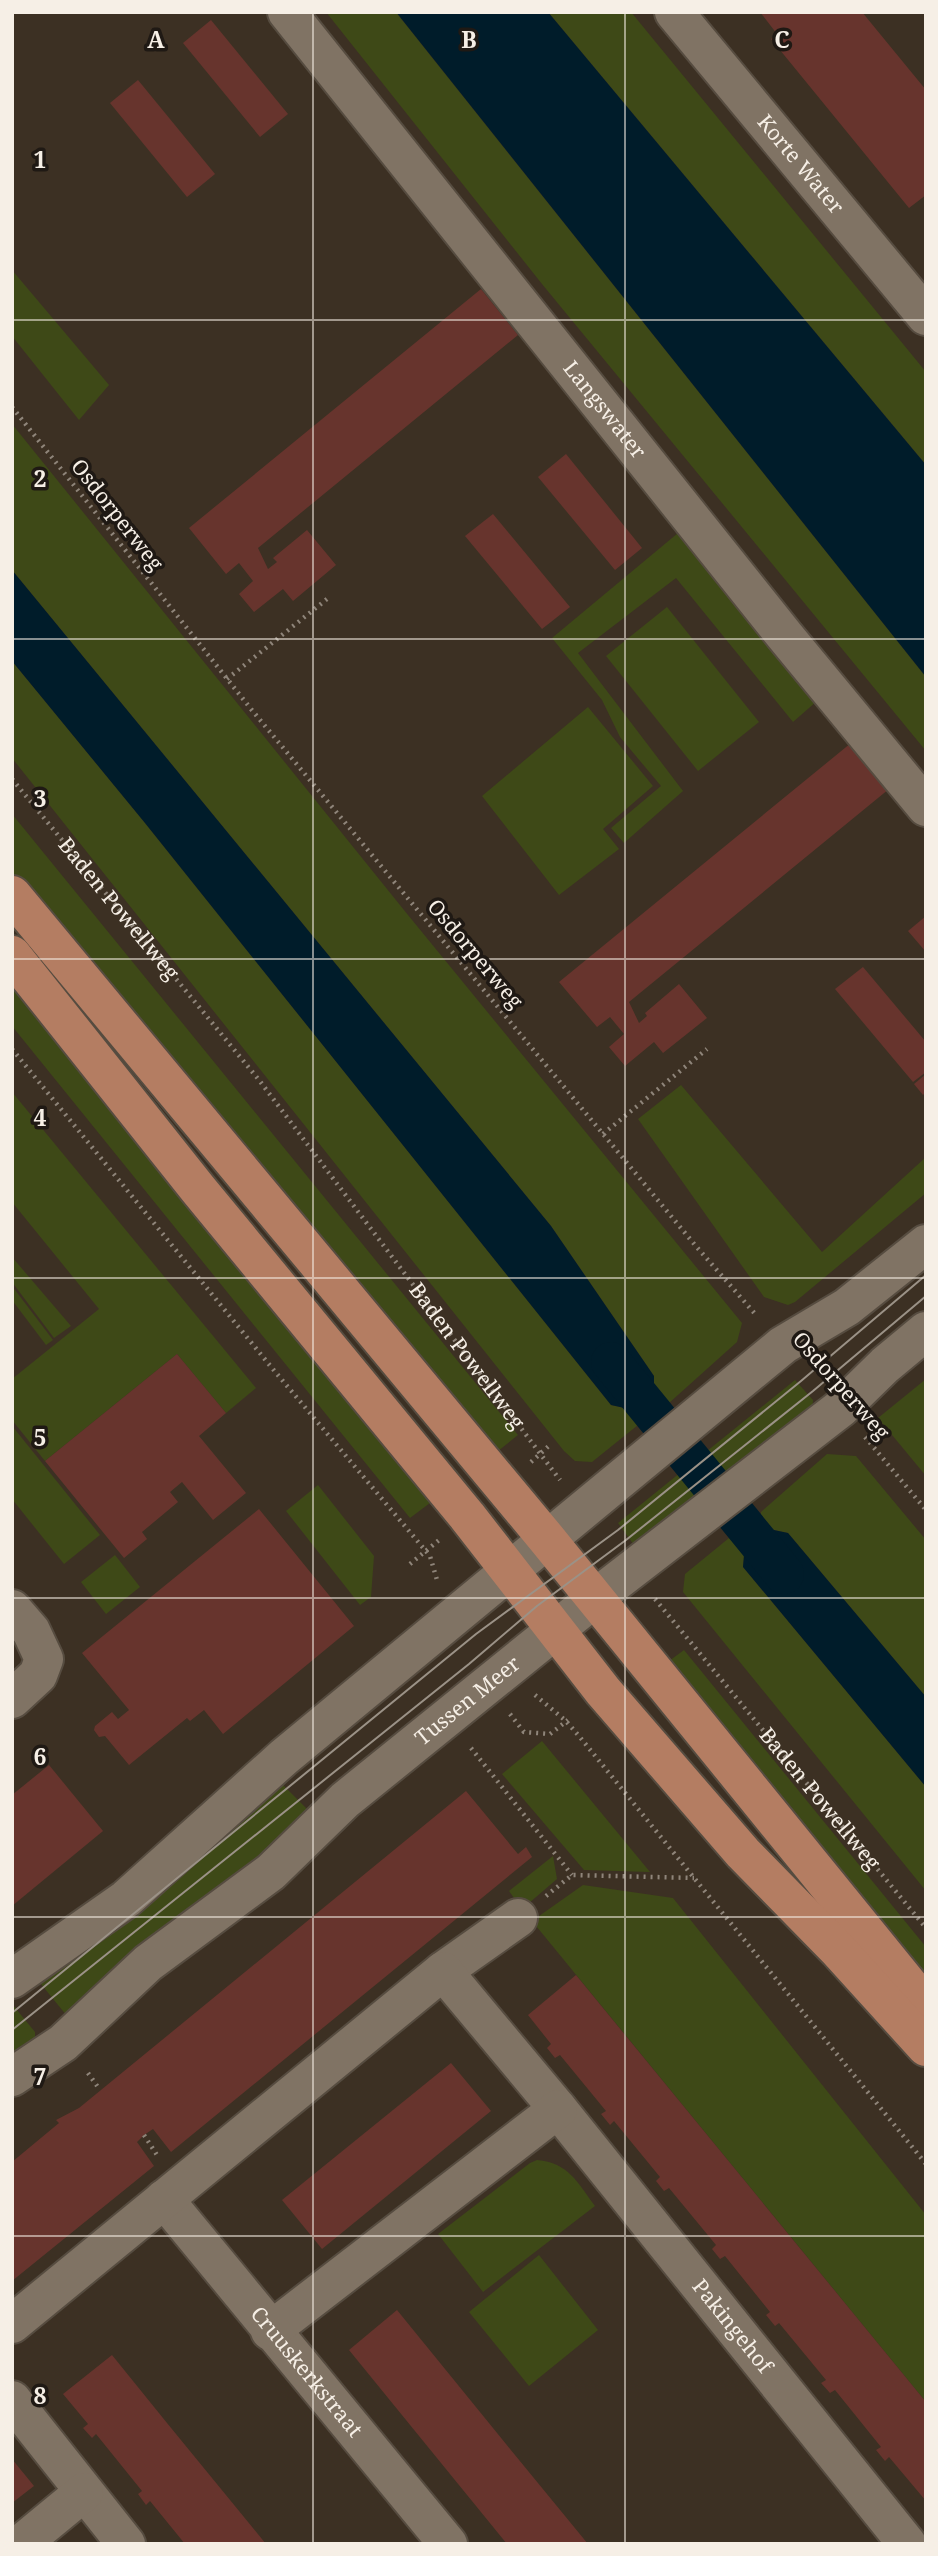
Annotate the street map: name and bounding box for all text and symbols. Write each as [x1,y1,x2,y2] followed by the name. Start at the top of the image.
[147,23,165,55] text: A
[461,23,477,55] text: B
[774,23,790,55] text: C
[752,108,851,220] street label: Korte Water
[34,143,47,175] text: 1
[558,354,653,464] street label: Langswater
[65,453,171,577] street label: Osdorperweg
[34,462,47,494] text: 2
[34,782,47,814] text: 3
[53,831,187,986] street label: Baden Powellweg
[422,893,530,1014] street label: Osdorperweg
[34,1101,47,1133] text: 4
[403,1277,532,1435] street label: Baden Powellweg
[787,1325,897,1446] street label: Osdorperweg
[34,1421,47,1453] text: 5
[409,1649,526,1751] street label: Tussen Meer
[753,1721,888,1876] street label: Baden Powellweg
[34,1740,47,1772] text: 6
[34,2060,47,2092] text: 7
[687,2273,781,2380] street label: Pakingehof
[245,2300,369,2443] street label: Cruuskerkstraat
[34,2379,47,2411] text: 8

